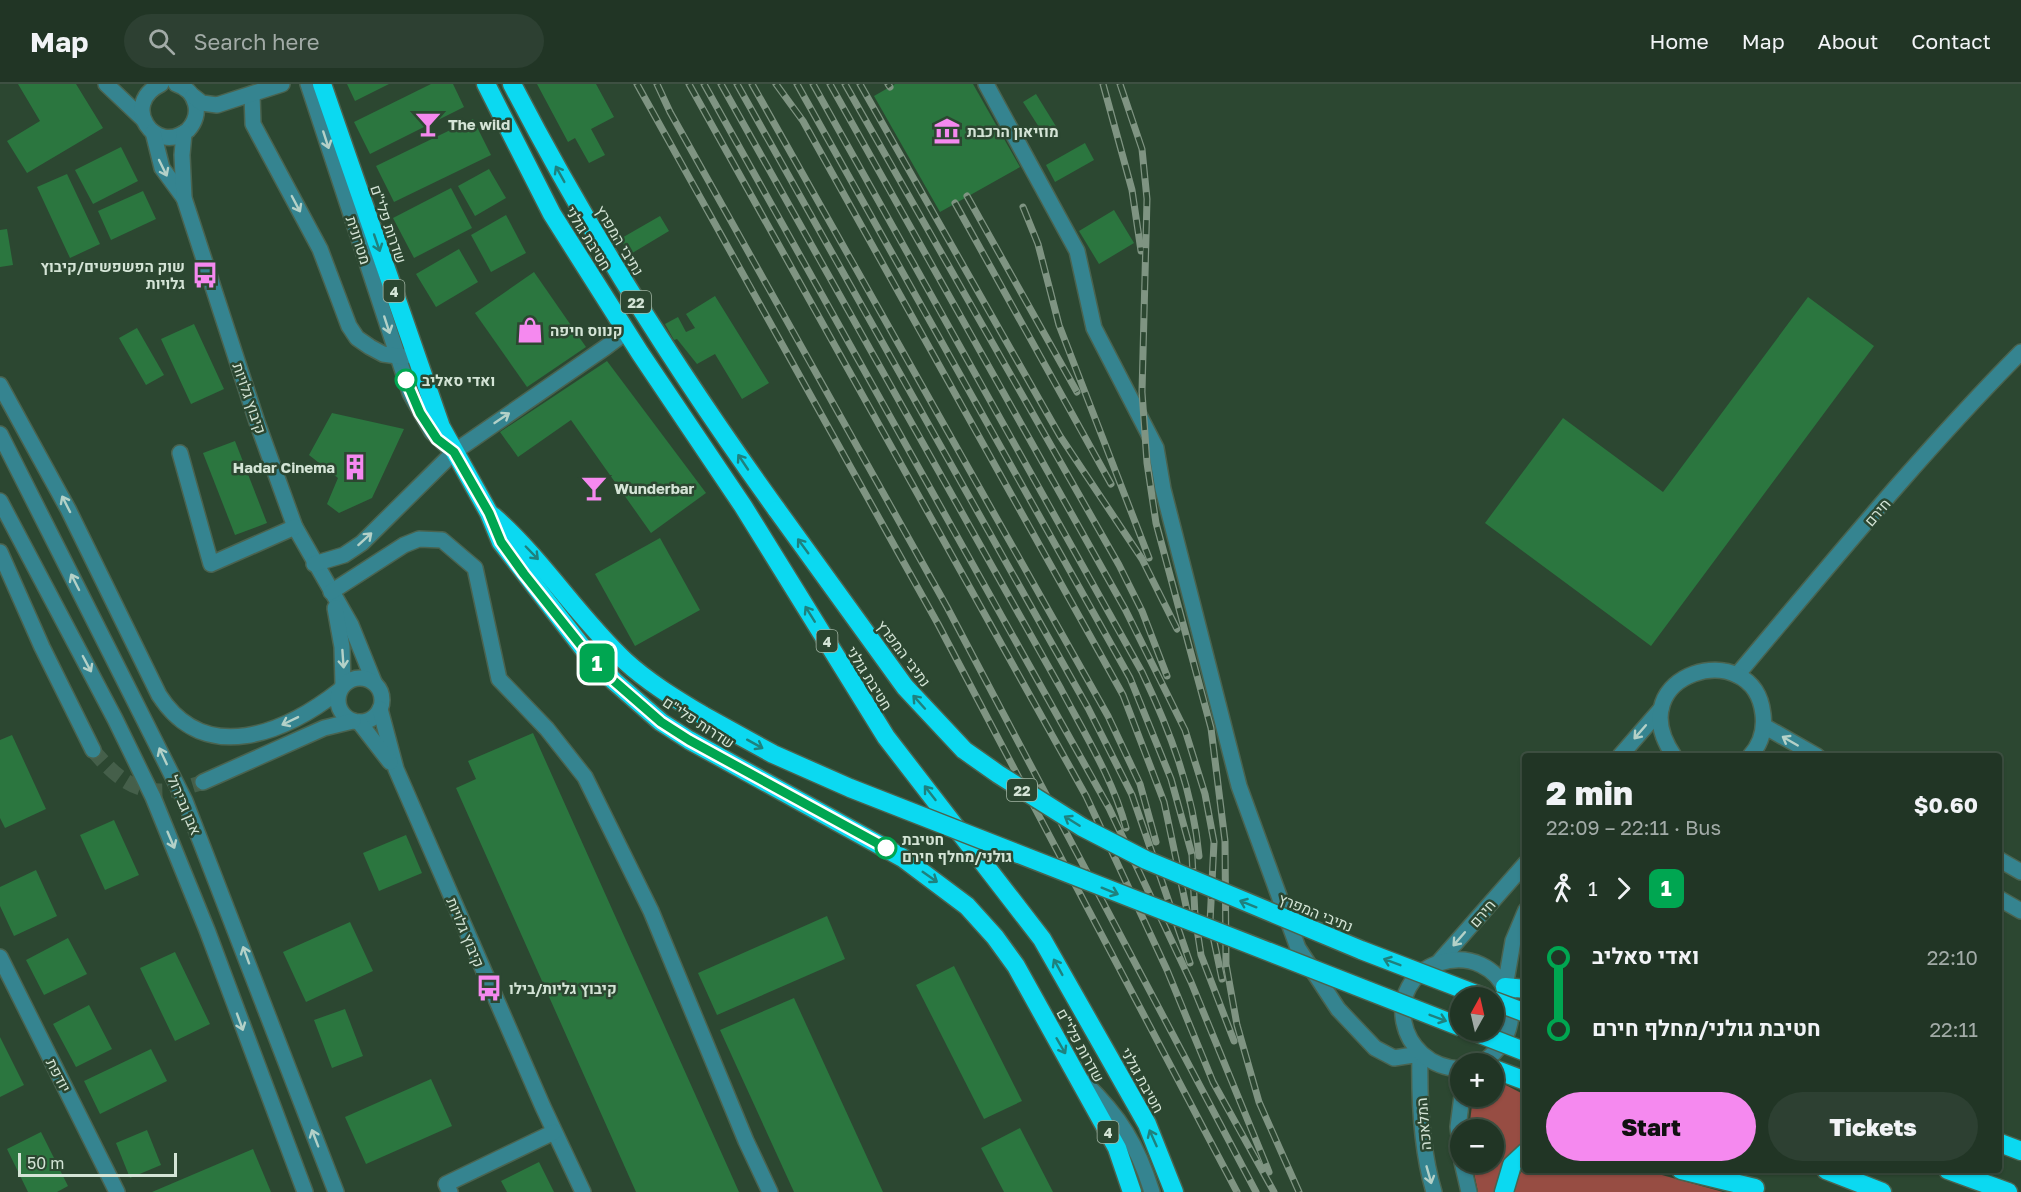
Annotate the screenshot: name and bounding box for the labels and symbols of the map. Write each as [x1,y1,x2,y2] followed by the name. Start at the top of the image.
[413,109,443,139] bar icon: The wild
[448,115,510,133] place label: The wild
[932,116,962,146] museum icon: מוזיאון הרכבת
[967,122,1059,140] place label: מוזיאון הרכבת
[321,130,332,149] one-way arrow
[157,158,169,176] one-way arrow
[554,166,566,183] one-way arrow
[367,182,411,266] street label: שדרות פלי"ם
[291,195,302,213] one-way arrow
[592,202,648,278] street label: נתיבי המפרץ
[562,203,616,273] street label: חטיבת גולני
[343,213,375,267] street label: מטרונית
[372,233,383,252] one-way arrow
[40,257,185,292] place label: שוק הפשפשים/קיבוץ גלויות
[190,260,220,290] bus stop icon: שוק הפשפשים/קיבוץ גלויות
[384,280,404,302] road number: 4
[621,291,651,313] road number: 22
[382,315,393,334] one-way arrow
[515,315,545,345] shop icon: קנווס חיפה
[550,321,622,339] place label: קנווס חיפה
[229,360,271,436] street label: קיבוץ גלויות
[395,369,417,391] marker: ואדי סאליב
[422,371,495,389] place label: ואדי סאליב
[493,412,510,425] one-way arrow
[340,452,370,482] building icon: Hadar Cinema
[737,454,749,471] one-way arrow
[233,458,335,476] place label: Hadar Cinema
[579,473,609,503] bar icon: Wunderbar
[614,479,695,497] place label: Wunderbar
[59,495,71,513] one-way arrow
[1860,495,1894,529] street label: חירם
[357,532,372,546] one-way arrow
[796,539,809,555] one-way arrow
[524,546,539,561] one-way arrow
[69,573,81,591] one-way arrow
[803,606,816,623] one-way arrow
[873,616,935,690] street label: נתיבי המפרץ
[816,630,838,652] road number: 4
[843,643,897,713] street label: חטיבת גולני
[578,644,616,682] line badge: 1
[338,648,349,668] one-way arrow
[82,655,93,673] one-way arrow
[660,692,738,752] street label: שדרות פלי"ם
[912,695,926,710] one-way arrow
[282,716,300,728] one-way arrow
[1633,725,1647,740] one-way arrow
[1782,735,1799,747] one-way arrow
[746,738,763,750] one-way arrow
[157,747,169,765] one-way arrow
[164,772,206,838] street label: אבן גבירול
[1007,779,1037,801] road number: 22
[924,786,937,802] one-way arrow
[1064,815,1081,827] one-way arrow
[166,830,177,849] one-way arrow
[902,830,1012,865] place label: חטיבת גולני/מחלף חירם
[875,837,897,859] marker: חטיבת גולני/מחלף חירם
[921,871,937,883] one-way arrow
[1100,886,1118,897] one-way arrow
[1276,889,1356,935] street label: נתיבי המפרץ
[443,894,489,970] street label: קיבוץ גלויות
[1465,896,1499,930] street label: חירם
[1240,898,1258,909] one-way arrow
[1452,931,1466,946] one-way arrow
[239,946,250,965] one-way arrow
[1383,956,1402,967] one-way arrow
[1052,959,1064,976] one-way arrow
[474,973,504,1003] bus stop icon: קיבוץ גליות/בילו
[509,979,617,997] place label: קיבוץ גליות/בילו
[1450,987,1504,1041] north arrow
[1053,1005,1109,1085] street label: שדרות פלי"ם
[236,1012,247,1031] one-way arrow
[1428,1013,1447,1024] one-way arrow
[1055,1037,1067,1054] one-way arrow
[1118,1044,1168,1116] street label: חטיבת גולני
[43,1055,75,1095] street label: יודפת
[1412,1097,1434,1151] street label: המלאכה
[1098,1121,1118,1143] road number: 4
[309,1129,320,1147] one-way arrow
[1147,1129,1158,1147] one-way arrow
[18,1150,177,1178] scale bar
[1424,1165,1435,1184] one-way arrow

